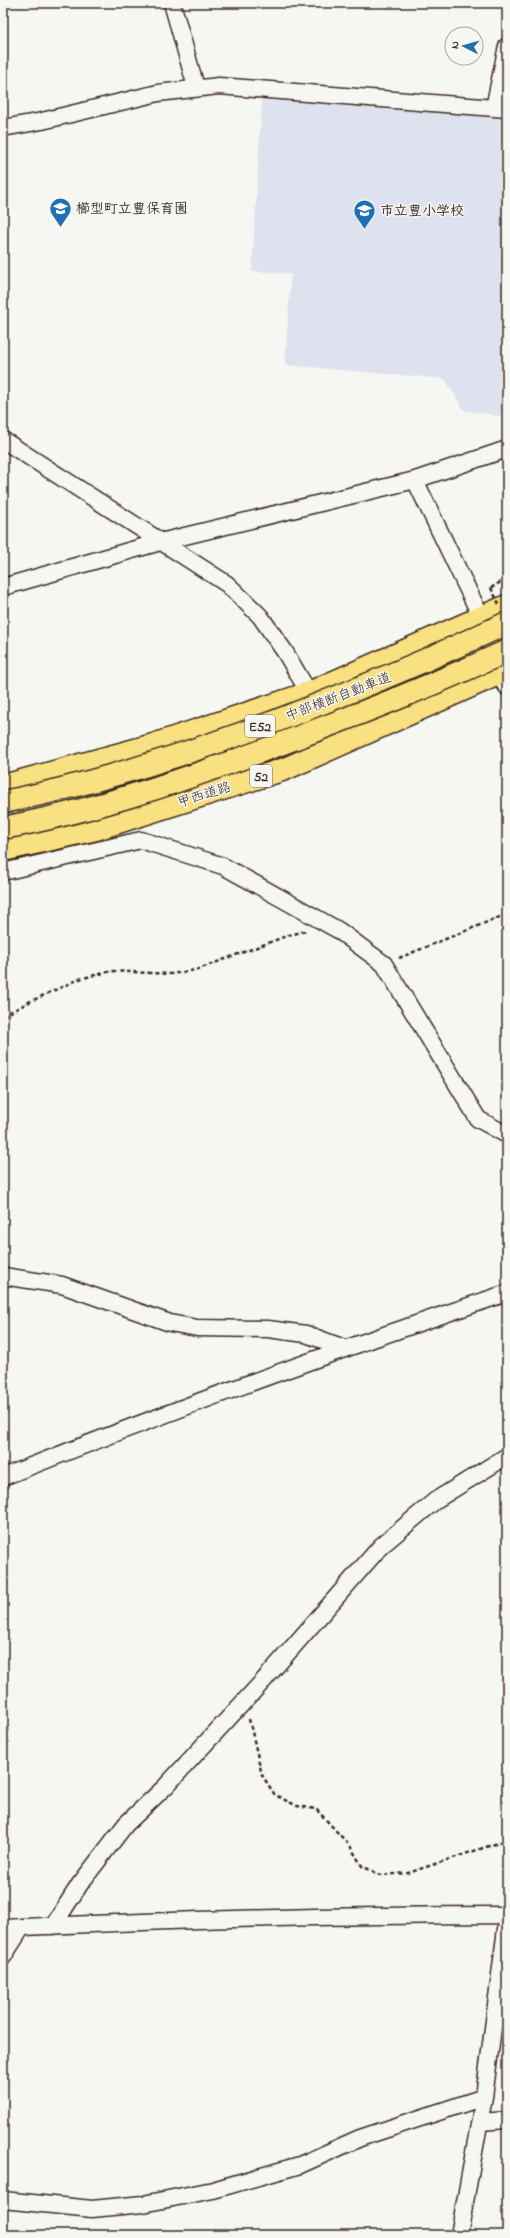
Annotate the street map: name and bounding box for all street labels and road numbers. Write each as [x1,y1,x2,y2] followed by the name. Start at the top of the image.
[282,668,395,727] street label: 中部横断自動車道
[245,715,275,737] road number: E52
[250,765,272,787] road number: 52
[175,777,234,814] street label: 甲西道路

